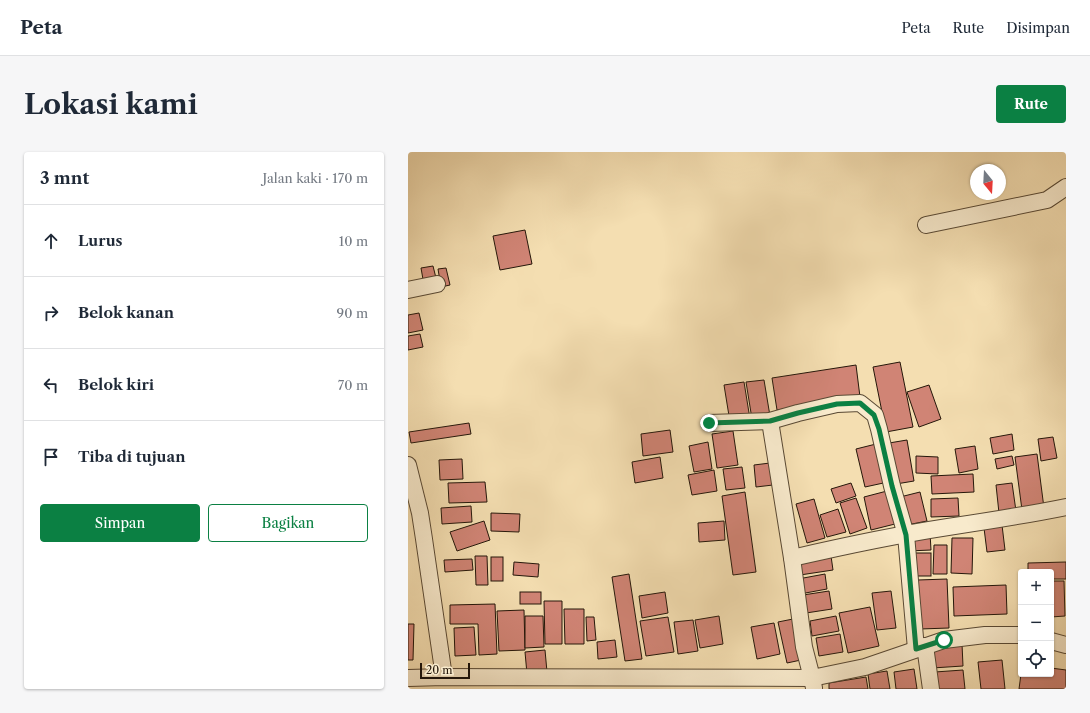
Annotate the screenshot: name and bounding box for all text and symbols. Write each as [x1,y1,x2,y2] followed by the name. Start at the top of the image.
[20,16,63,39] text: Peta
[901,19,931,37] text: Peta
[953,19,984,37] text: Rute
[1006,19,1070,37] text: Disimpan
[996,85,1066,123] button: Rute
[24,87,198,121] text: Lokasi kami
[970,164,1006,200] north arrow
[40,168,89,188] text: 3 mnt
[263,170,368,186] text: Jalan kaki · 170 m
[40,230,62,252] icon: ahead
[78,231,123,250] text: Lurus
[339,233,368,249] text: 10 m
[40,302,62,324] icon: right
[78,303,174,322] text: Belok kanan
[337,305,368,321] text: 90 m
[40,374,62,396] icon: left
[78,375,154,394] text: Belok kiri
[338,377,368,393] text: 70 m
[700,414,718,432] route end
[40,446,62,468] icon: arrive
[78,447,186,466] text: Tiba di tujuan
[40,504,200,542] button: Simpan
[208,504,368,542] button: Bagikan
[1018,569,1054,677] map controls
[1018,569,1054,605] button: +
[1018,605,1054,641] button: −
[935,631,953,649] route start
[1018,641,1054,677] button: locate
[420,661,470,680] scale bar
[426,663,452,677] text: 20 m

